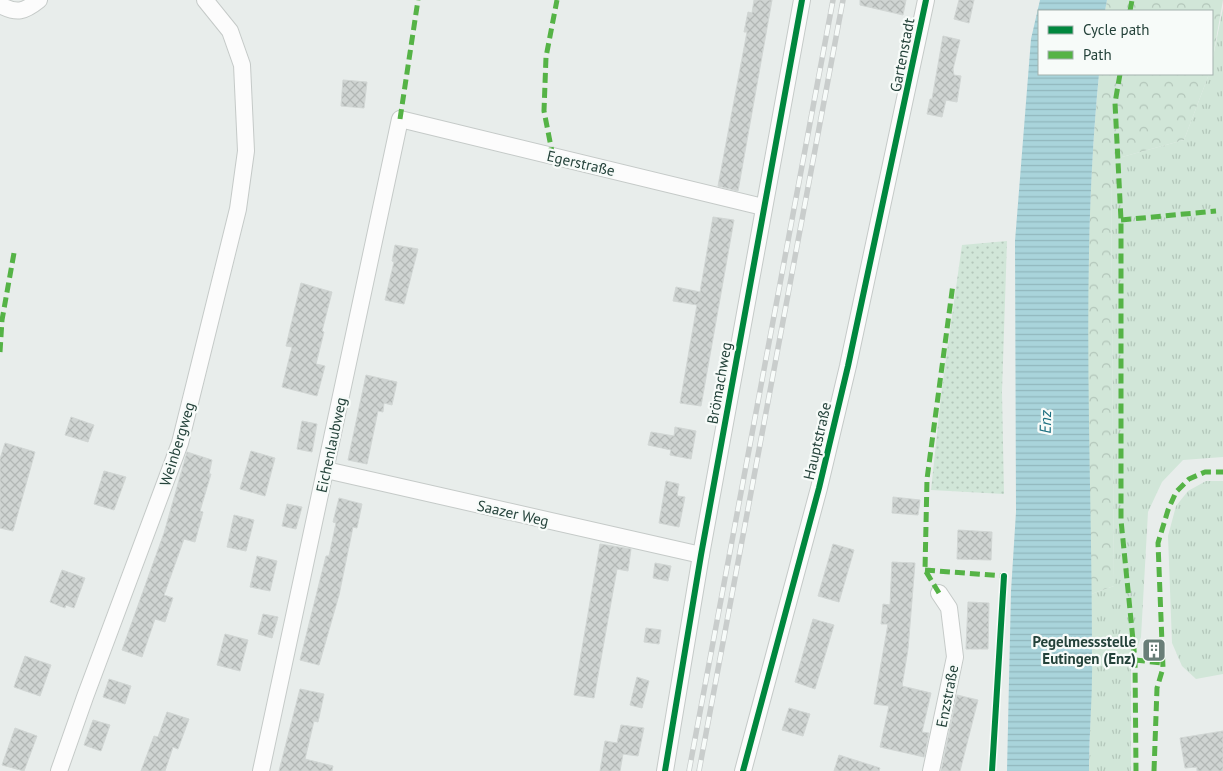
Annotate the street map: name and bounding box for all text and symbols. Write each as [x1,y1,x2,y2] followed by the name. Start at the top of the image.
[1038,10,1213,75] legend
[886,16,918,94] street label: Gartenstadt
[1083,20,1149,39] text: Cycle path
[1083,45,1112,64] text: Path
[545,146,617,180] street label: Egerstraße
[702,341,736,425] street label: Brömachweg
[312,396,350,494] street label: Eichenlaubweg
[155,400,199,488] street label: Weinbergweg
[799,400,835,482] street label: Hauptstraße
[1035,409,1055,434] water label: Enz
[475,496,551,530] street label: Saazer Weg
[1032,632,1136,668] place label: Pegelmessstelle Eutingen (Enz)
[1141,637,1167,663] building icon: Pegelmessstelle Eutingen (Enz)
[932,663,962,729] street label: Enzstraße

